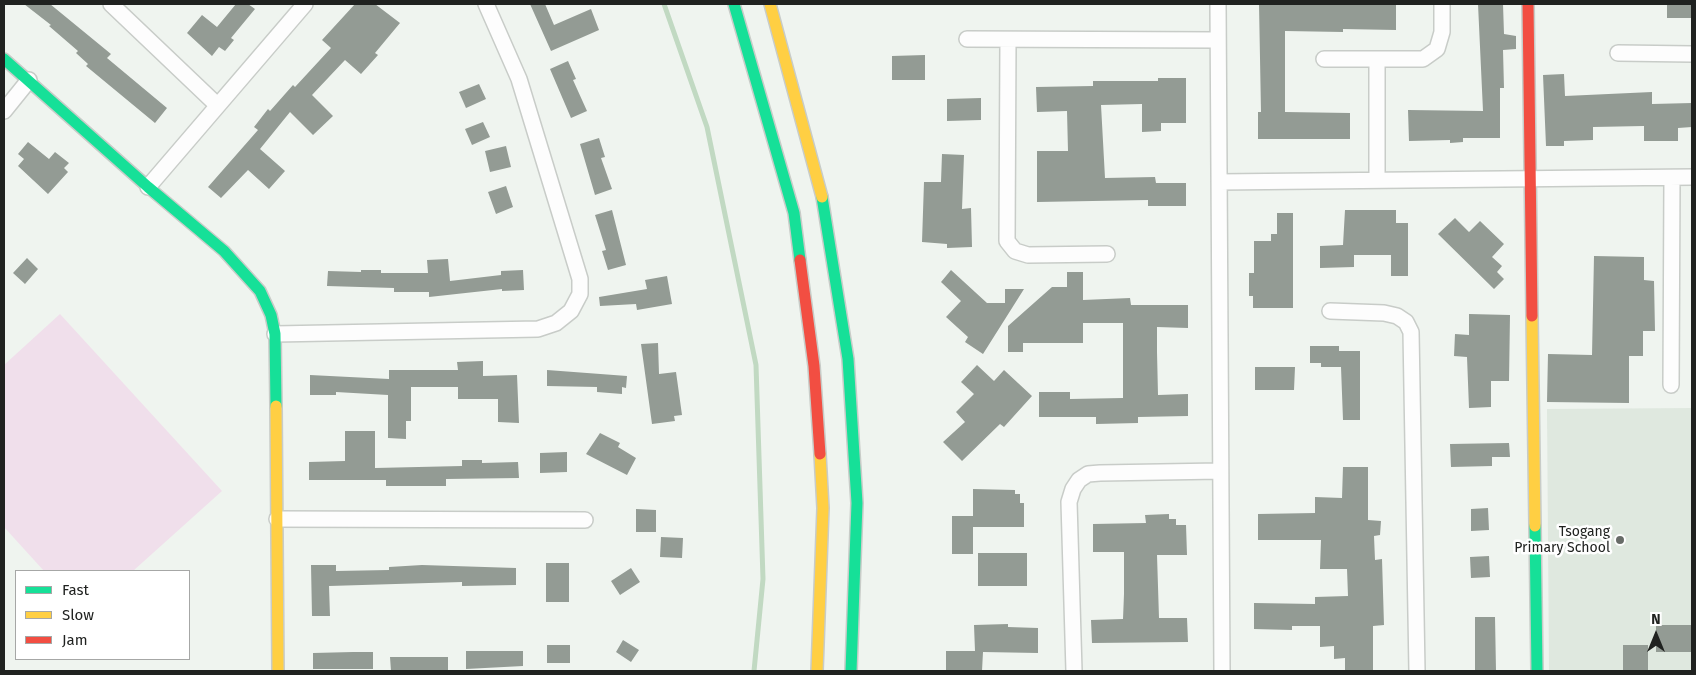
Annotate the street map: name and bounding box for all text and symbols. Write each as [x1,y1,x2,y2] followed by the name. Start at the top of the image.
[1514,524,1610,556] place label: Tsogang Primary School
[1614,534,1626,546] marker: Tsogang Primary School
[15,570,190,660] legend
[62,581,89,599] text: Fast
[62,606,94,624] text: Slow
[1631,610,1681,660] north arrow
[1651,611,1661,628] text: N
[62,631,88,649] text: Jam

